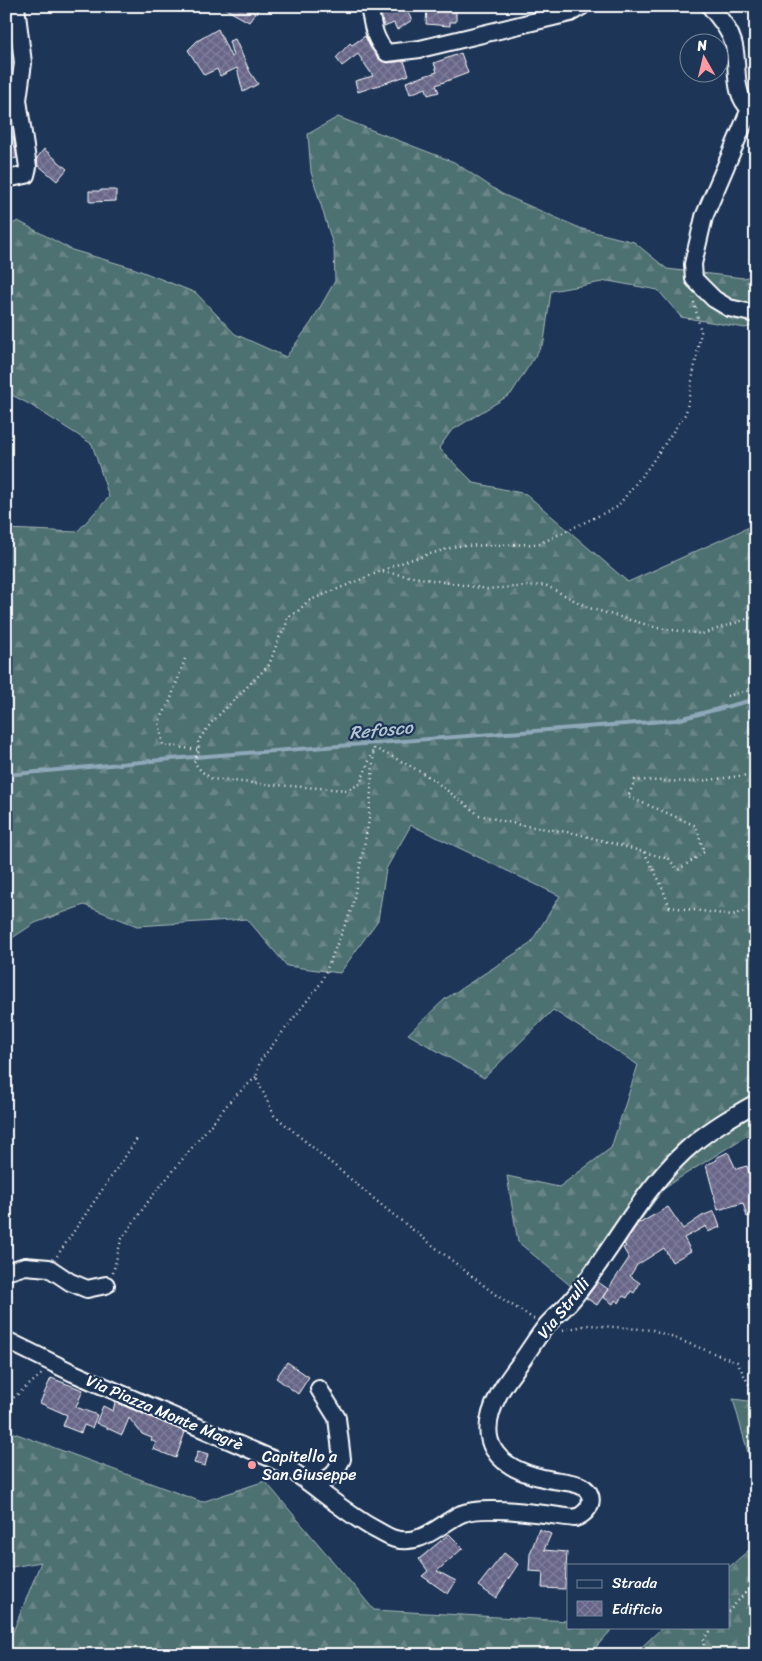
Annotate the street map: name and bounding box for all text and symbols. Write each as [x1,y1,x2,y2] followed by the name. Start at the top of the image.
[680,32,730,82] north arrow
[695,33,709,59] text: N
[348,711,415,749] water label: Refosco
[530,1271,598,1345] street label: Via Strulli
[81,1366,248,1459] street label: Via Piazza Monte Magrè
[262,1442,357,1489] place label: Capitello a San Giuseppe
[246,1459,258,1471] marker: Capitello a San Giuseppe
[567,1564,730,1628] legend
[612,1570,658,1596] text: Strada
[612,1596,663,1622] text: Edificio

